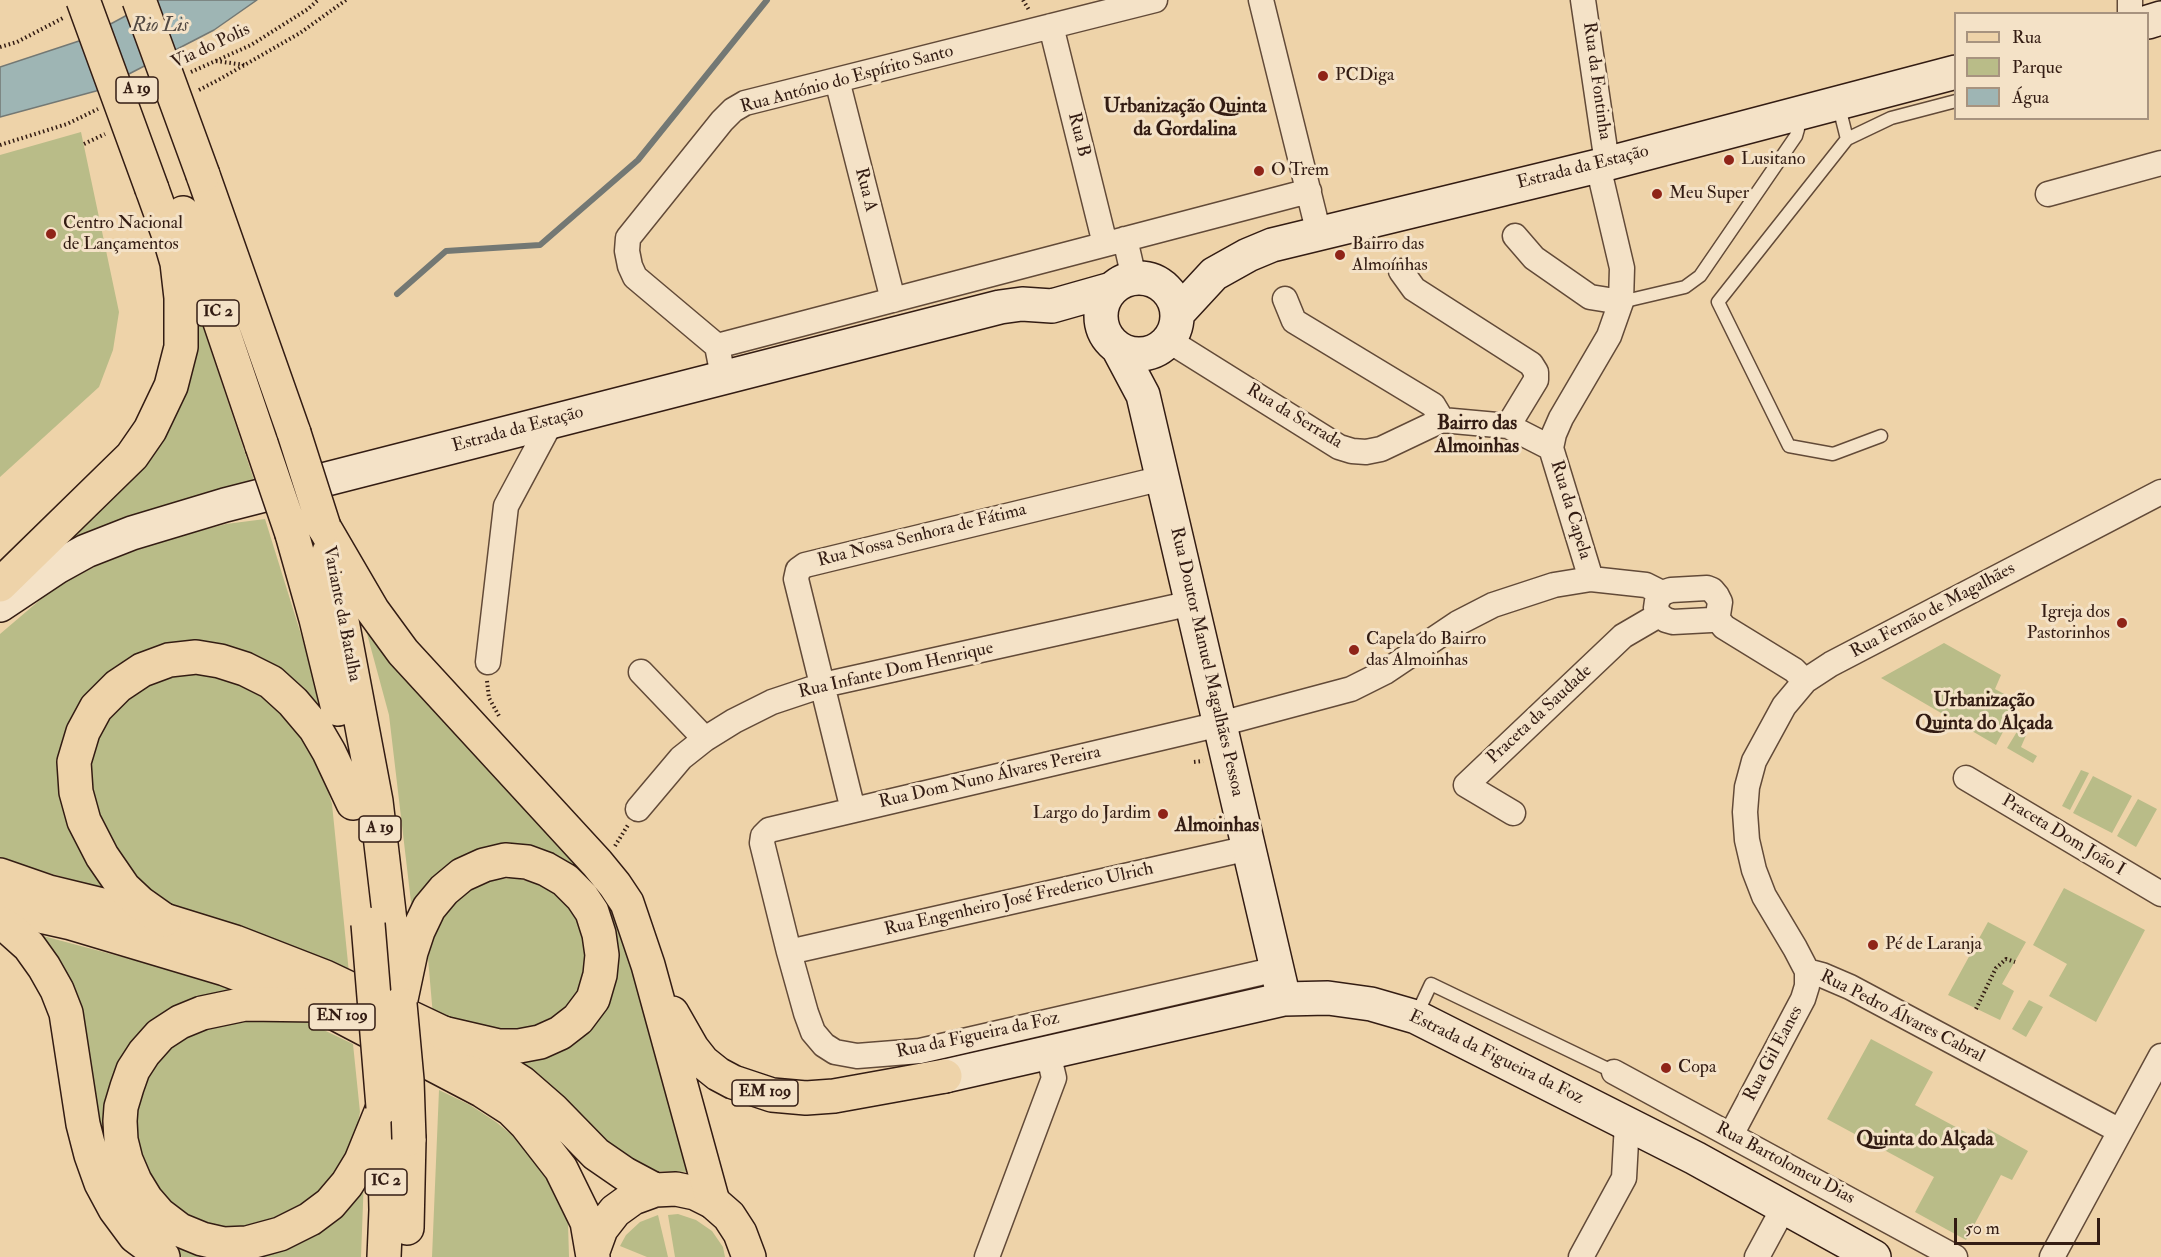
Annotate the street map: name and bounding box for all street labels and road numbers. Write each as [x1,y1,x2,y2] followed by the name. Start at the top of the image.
[168,19,254,75] street label: Via do Polis
[1577,21,1615,141] street label: Rua da Fontinha
[738,41,956,119] street label: Rua António do Espírito Santo
[116,77,158,103] road number: A 19
[1062,111,1094,159] street label: Rua B
[1515,141,1651,195] street label: Estrada da Estação
[849,166,881,214] street label: Rua A
[197,300,239,326] road number: IC 2
[1242,380,1346,454] street label: Rua da Serrada
[450,402,586,458] street label: Estrada da Estação
[1545,458,1595,562] street label: Rua da Capela
[815,500,1029,572] street label: Rua Nossa Senhora de Fátima
[1164,525,1248,799] street label: Rua Doutor Manuel Magalhães Pessoa
[317,544,365,684] street label: Variante da Batalha
[1847,558,2019,664] street label: Rua Fernão de Magalhães
[796,638,996,704] street label: Rua Infante Dom Henrique
[1483,661,1597,769] street label: Praceta da Saudade
[877,742,1103,814] street label: Rua Dom Nuno Álvares Pereira
[1997,791,2129,881] street label: Praceta Dom João I
[359,816,401,842] road number: A 19
[882,859,1156,941] street label: Rua Engenheiro José Frederico Ulrich
[1816,966,1988,1068] street label: Rua Pedro Álvares Cabral
[1740,1003,1808,1105] street label: Rua Gil Eanes
[309,1004,375,1030] road number: EN 109
[1405,1006,1587,1110] street label: Estrada da Figueira da Foz
[895,1008,1061,1064] street label: Rua da Figueira da Foz
[732,1080,798,1106] road number: EM 109
[1712,1118,1858,1210] street label: Rua Bartolomeu Dias
[365,1169,407,1195] road number: IC 2

